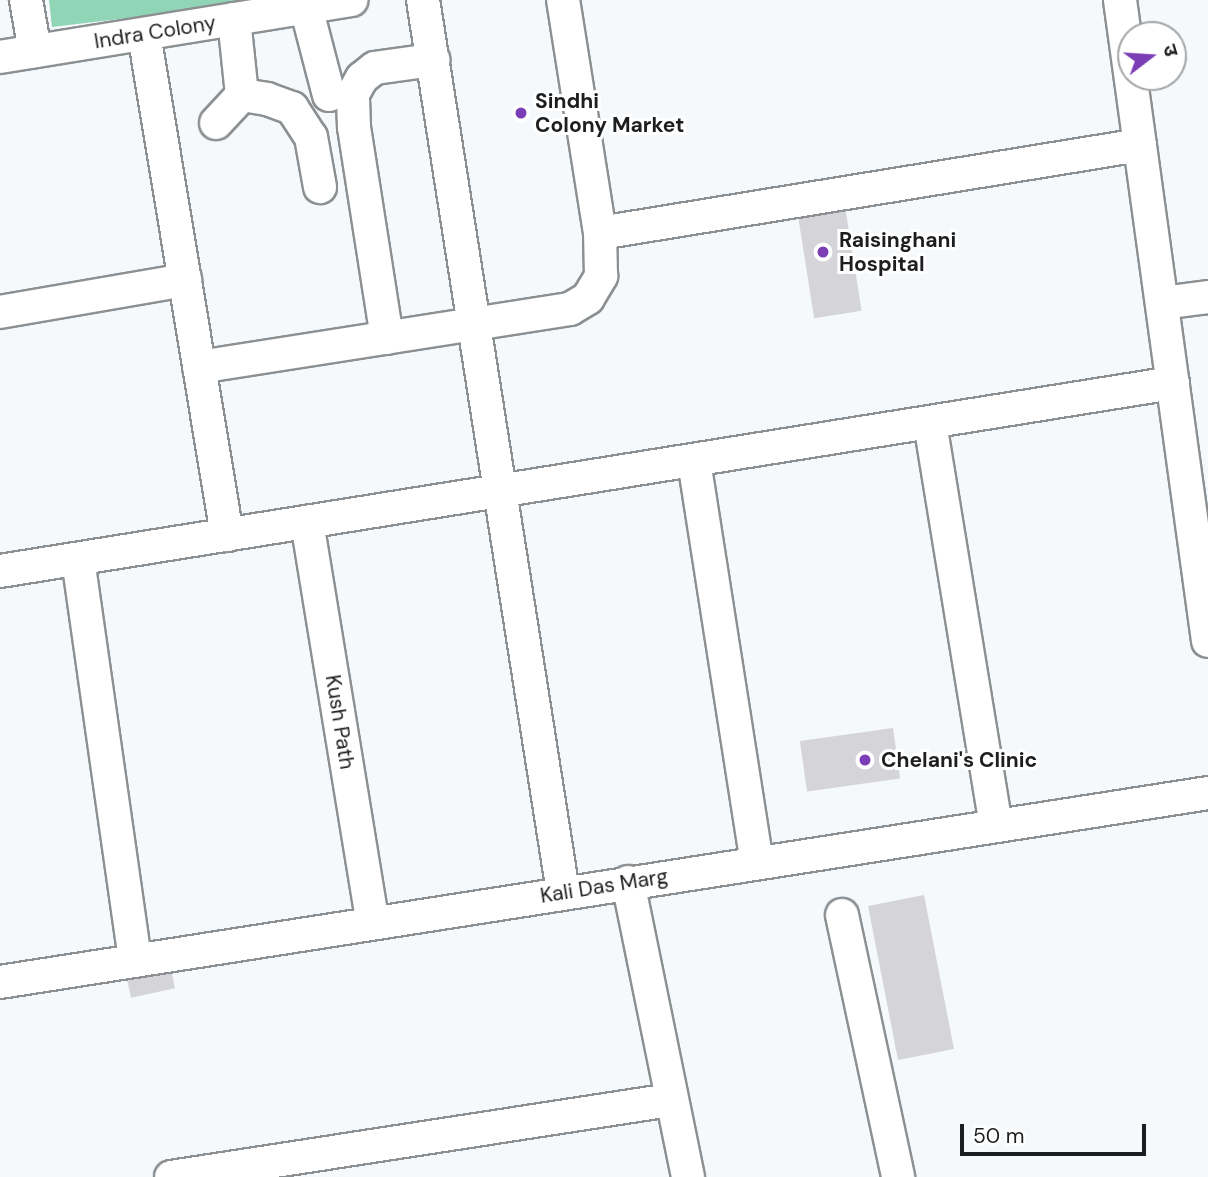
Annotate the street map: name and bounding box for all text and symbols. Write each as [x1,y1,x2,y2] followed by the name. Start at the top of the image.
[92,10,218,54] street label: Indra Colony
[1117,21,1187,91] north arrow
[1157,41,1184,59] text: उ
[535,88,684,138] place label: Sindhi Colony Market
[513,105,529,121] marker: Sindhi Colony Market
[839,227,956,277] place label: Raisinghani Hospital
[813,242,833,262] marker: Raisinghani Hospital
[320,673,360,771] street label: Kush Path
[881,747,1037,773] place label: Chelani's Clinic
[855,750,875,770] marker: Chelani's Clinic
[538,863,670,909] street label: Kali Das Marg
[963,1110,1148,1154] scale bar
[973,1122,1024,1150] text: 50 m

